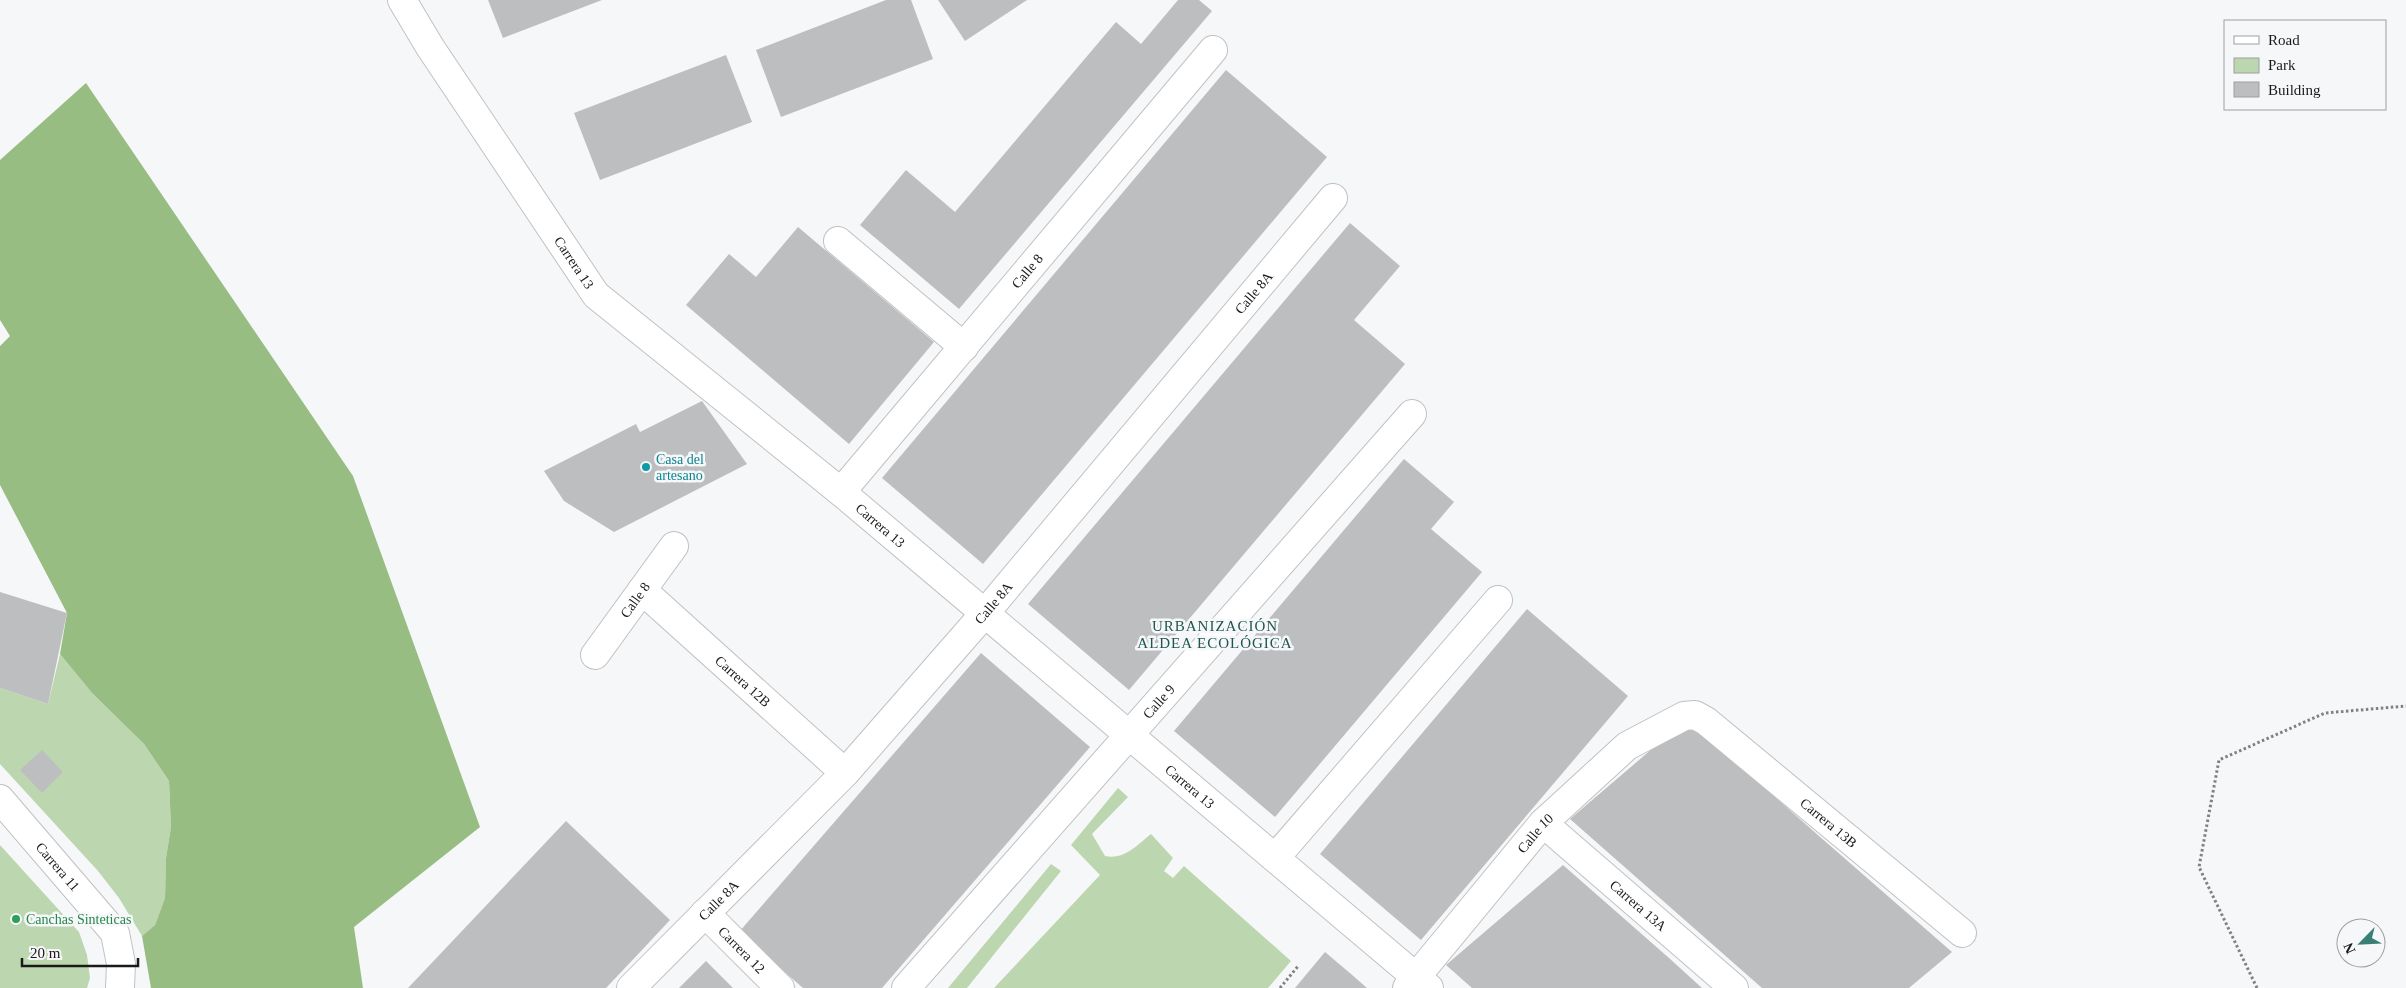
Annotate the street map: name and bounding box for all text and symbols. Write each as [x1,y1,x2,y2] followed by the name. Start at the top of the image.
[2224,20,2386,110] legend
[2268,32,2300,48] text: Road
[2268,57,2296,73] text: Park
[2268,82,2321,98] text: Building
[551,234,597,292] street label: Carrera 13
[1009,251,1046,291] street label: Calle 8
[1232,268,1276,317] street label: Calle 8A
[656,452,704,483] place label: Casa del artesano
[640,461,652,473] marker: Casa del artesano
[852,501,908,550] street label: Carrera 13
[972,579,1016,627] street label: Calle 8A
[617,580,653,621] street label: Calle 8
[1137,618,1293,651] district label: URBANIZACIÓN ALDEA ECOLÓGICA
[712,653,773,710] street label: Carrera 12B
[1140,682,1178,722] street label: Calle 9
[1162,762,1217,812] street label: Carrera 13
[1797,795,1860,851] street label: Carrera 13B
[1514,811,1556,856] street label: Calle 10
[33,840,82,894] street label: Carrera 11
[696,877,742,924] street label: Calle 8A
[1607,877,1670,935] street label: Carrera 13A
[26,912,131,927] place label: Canchas Sinteticas
[10,913,22,925] marker: Canchas Sinteticas
[2336,918,2386,968] north arrow
[715,924,768,976] street label: Carrera 12
[22,936,139,968] scale bar
[2341,940,2358,956] text: N
[30,945,61,961] text: 20 m

